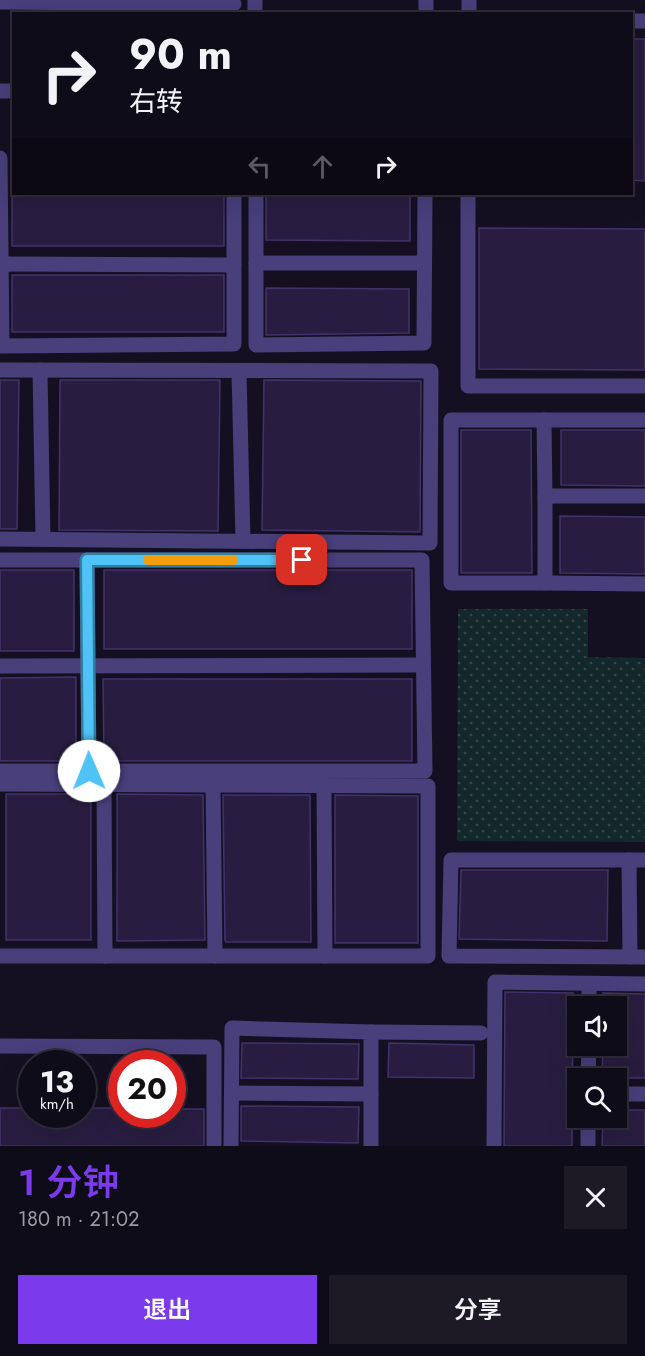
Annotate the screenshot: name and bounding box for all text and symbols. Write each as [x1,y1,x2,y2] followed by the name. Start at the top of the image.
[129,24,232,85] text: 90 m
[30,36,108,114] icon: right
[129,82,183,121] text: 右转
[243,150,276,183] icon: left
[306,150,339,183] icon: ahead
[369,150,402,183] icon: right
[276,534,327,585] pin
[285,543,318,576] icon: arrive
[57,739,121,803] position arrow
[567,996,627,1128] map controls
[567,996,627,1056] button: sound
[108,1050,186,1128] speed limit sign: 20
[40,1060,74,1103] text: 13
[567,1068,627,1128] button: search
[40,1093,74,1115] text: km/h
[18,1156,118,1208] text: 1 分钟
[564,1166,627,1229] button: close
[18,1205,139,1234] text: 180 m · 21:02
[18,1275,317,1344] button: 退出
[329,1275,627,1344] button: 分享

